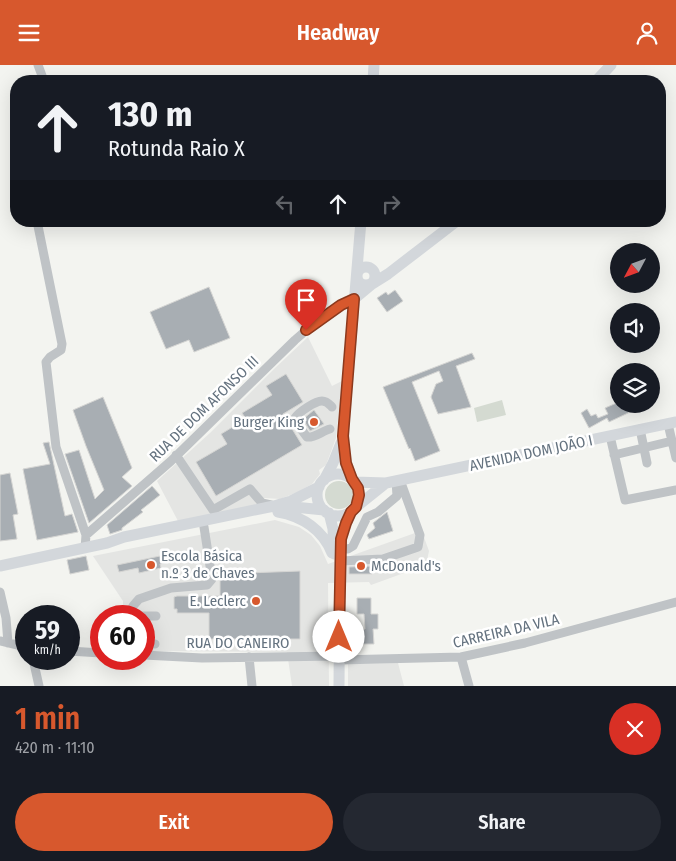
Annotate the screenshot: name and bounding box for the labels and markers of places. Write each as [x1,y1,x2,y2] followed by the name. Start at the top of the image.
[285,279,327,330] pin
[233,413,304,431] place label: Burger King
[308,416,320,428] marker: Burger King
[161,547,255,582] place label: Escola Básica n.º 3 de Chaves
[371,557,441,575] place label: McDonald's
[145,559,157,571] marker: Escola Básica n.º 3 de Chaves
[355,560,367,572] marker: McDonald's
[190,592,247,610] place label: E. Leclerc
[250,595,262,607] marker: E. Leclerc

